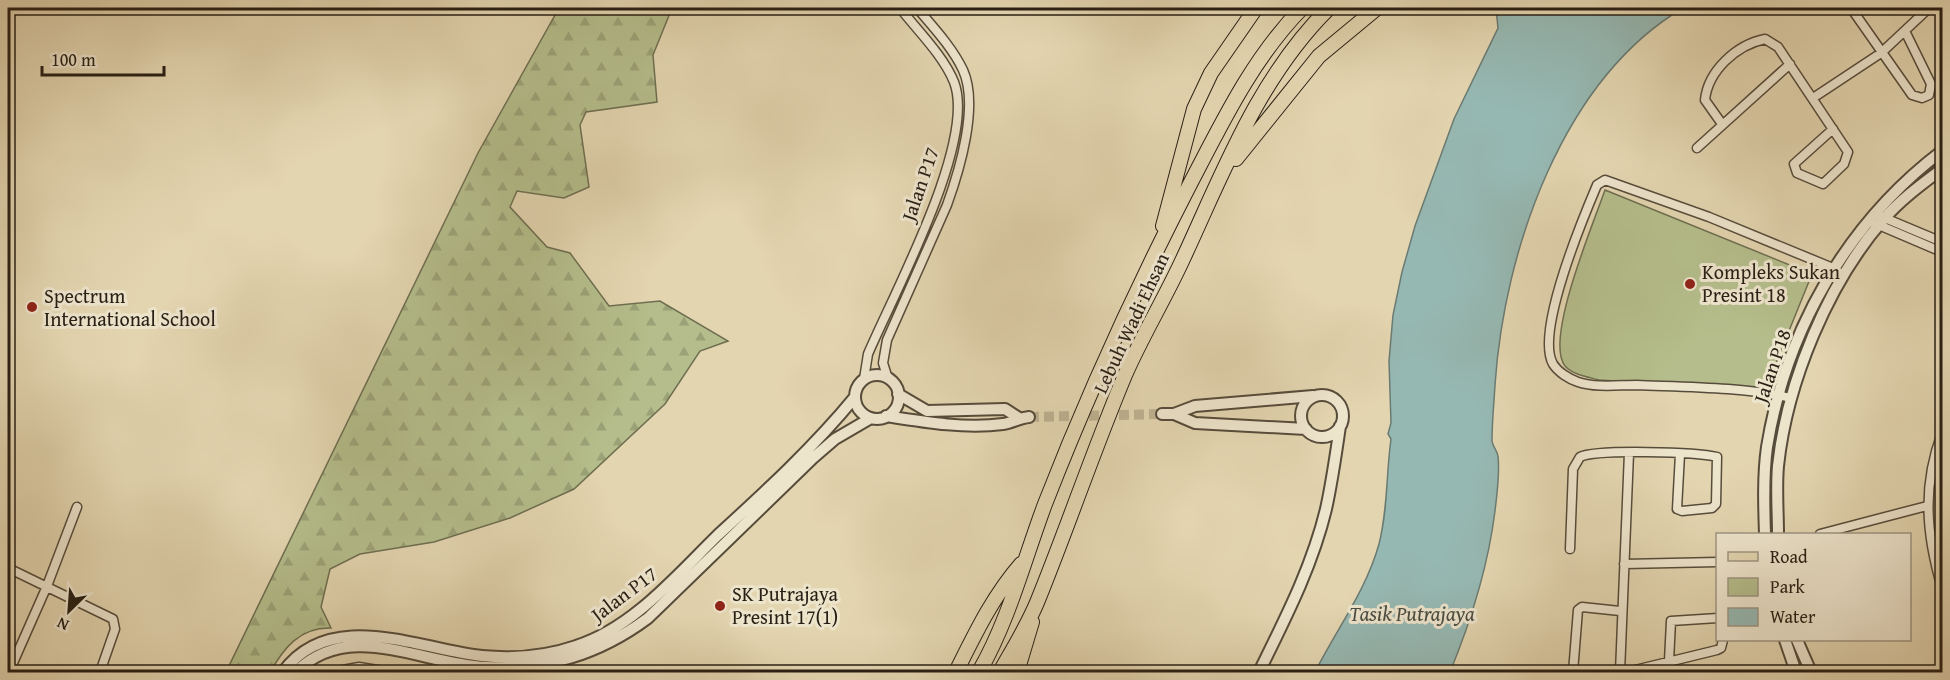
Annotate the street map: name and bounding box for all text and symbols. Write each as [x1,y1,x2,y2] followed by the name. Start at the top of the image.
[42,39,164,77] scale bar
[51,46,96,73] text: 100 m
[892,143,946,228] street label: Jalan P17
[1085,248,1176,398] street label: Lebuh Wadi Ehsan
[1702,257,1840,309] place label: Kompleks Sukan Presint 18
[1683,277,1697,291] marker: Kompleks Sukan Presint 18
[44,281,216,333] place label: Spectrum International School
[25,300,39,314] marker: Spectrum International School
[1744,325,1798,410] street label: Jalan P18
[1716,533,1911,641] legend
[1770,543,1808,570] text: Road
[582,559,663,630] street label: Jalan P17
[1770,573,1806,600] text: Park
[732,579,839,631] place label: SK Putrajaya Presint 17(1)
[39,581,99,641] north arrow
[1349,598,1475,629] water label: Tasik Putrajaya
[713,599,727,613] marker: SK Putrajaya Presint 17(1)
[1770,603,1816,630] text: Water
[52,611,73,638] text: N

